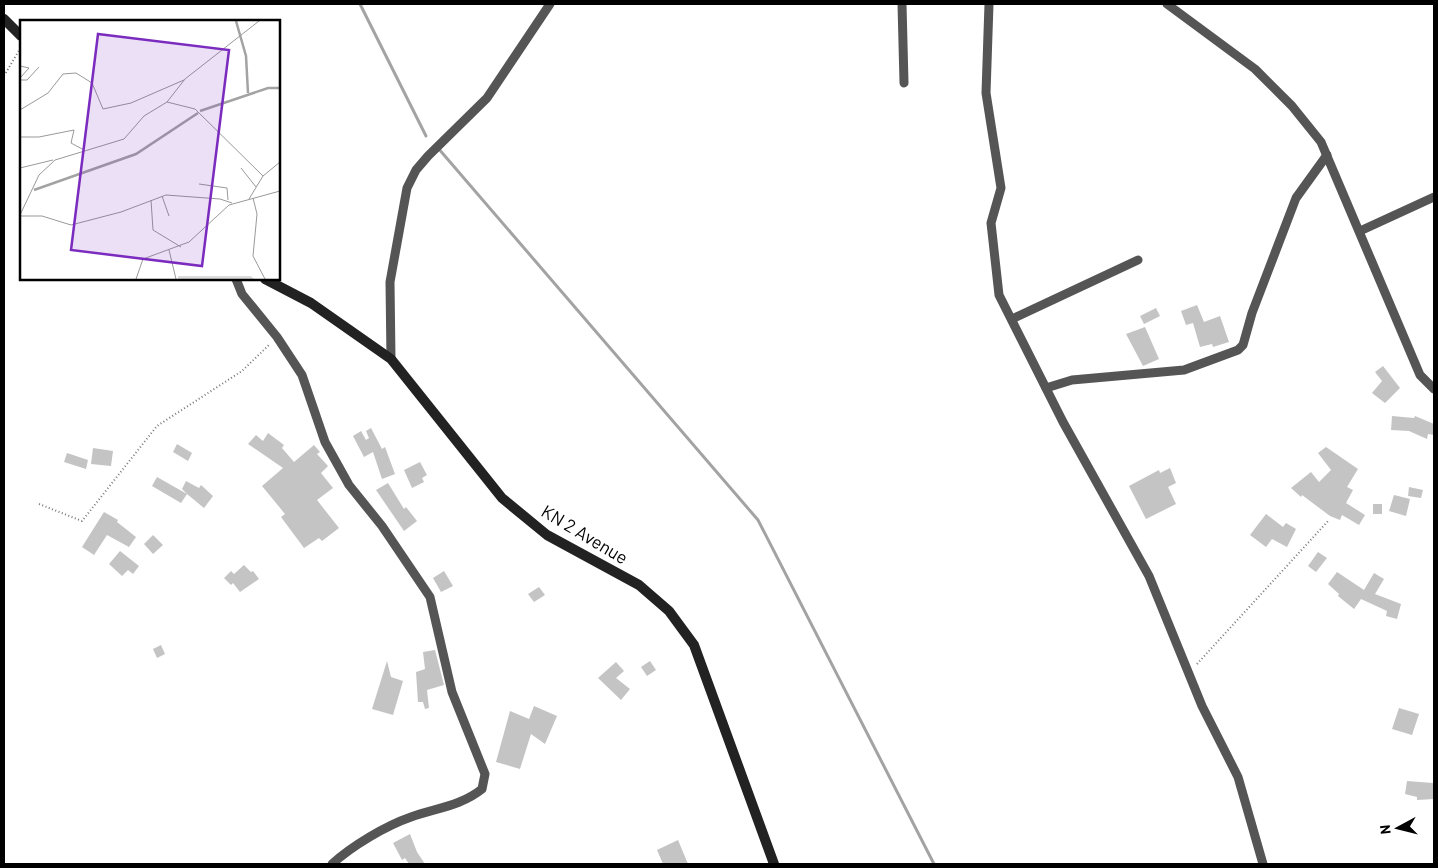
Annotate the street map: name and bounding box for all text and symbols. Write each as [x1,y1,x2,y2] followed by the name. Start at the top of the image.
[20,20,280,280] inset map
[538,500,632,568] street label: KN 2 Avenue
[1373,803,1423,853] north arrow
[1376,824,1394,835] text: N

